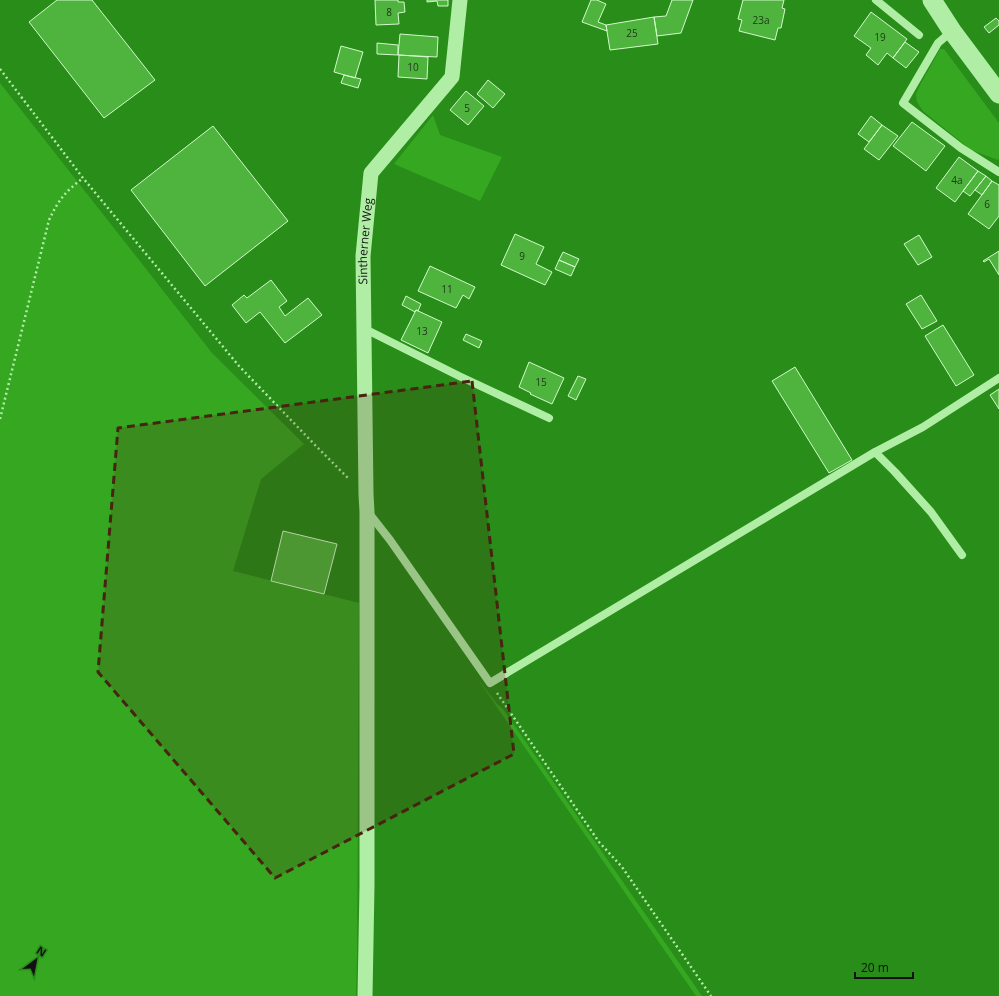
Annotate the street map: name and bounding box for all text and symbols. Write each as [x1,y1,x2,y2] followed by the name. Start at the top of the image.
[386,5,392,19] house number: 8
[753,13,770,27] house number: 23a
[626,26,638,40] house number: 25
[874,30,886,44] house number: 19
[407,60,419,74] house number: 10
[464,101,470,115] house number: 5
[951,173,963,187] house number: 4a
[354,197,377,285] street label: Sintherner Weg
[984,197,990,211] house number: 6
[519,249,525,263] house number: 9
[441,282,453,296] house number: 11
[416,324,428,338] house number: 13
[535,375,547,389] house number: 15
[16,940,56,980] north arrow
[34,942,49,960] text: N
[855,954,913,980] scale bar
[861,959,889,976] text: 20 m

